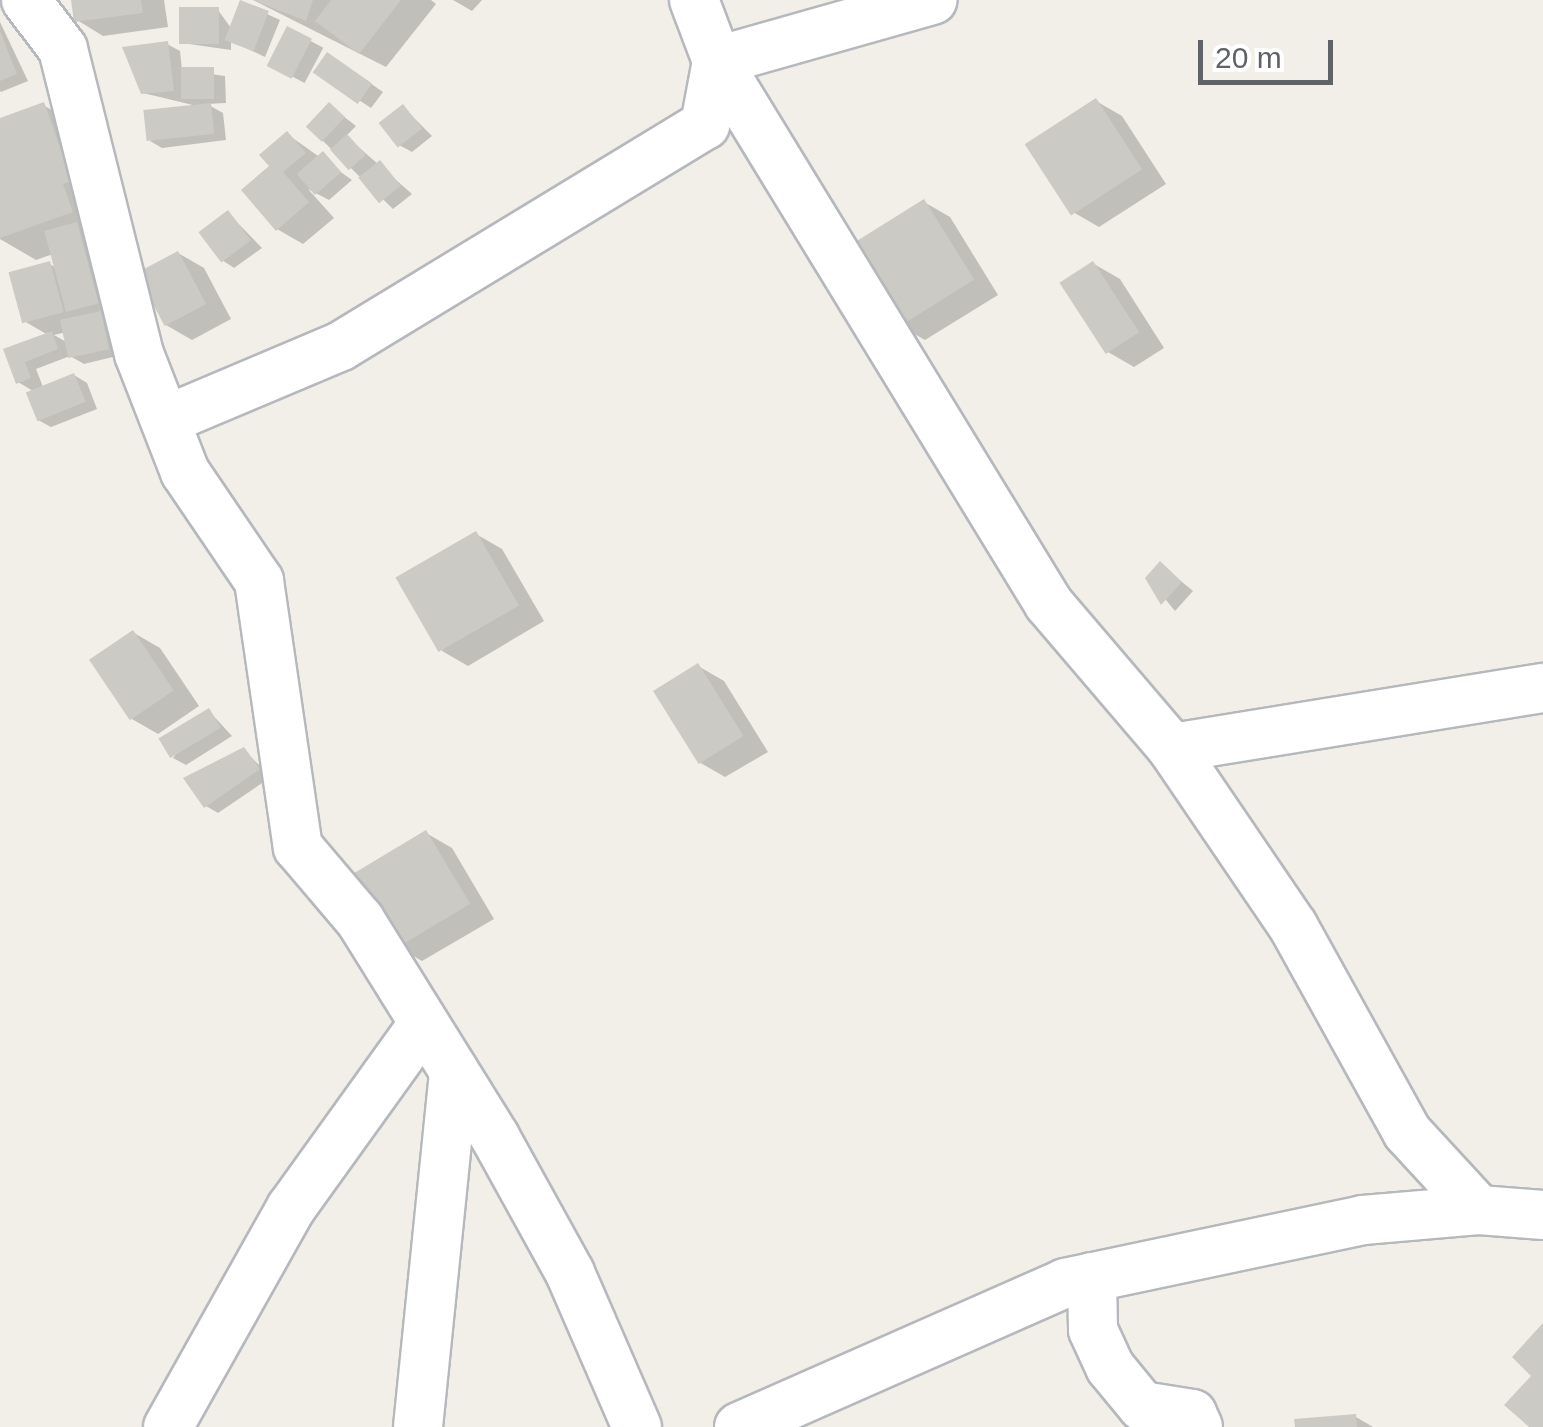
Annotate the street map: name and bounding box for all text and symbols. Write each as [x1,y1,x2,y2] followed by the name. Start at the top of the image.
[1203,20,1338,82] scale bar
[1215,41,1282,74] text: 20 m

